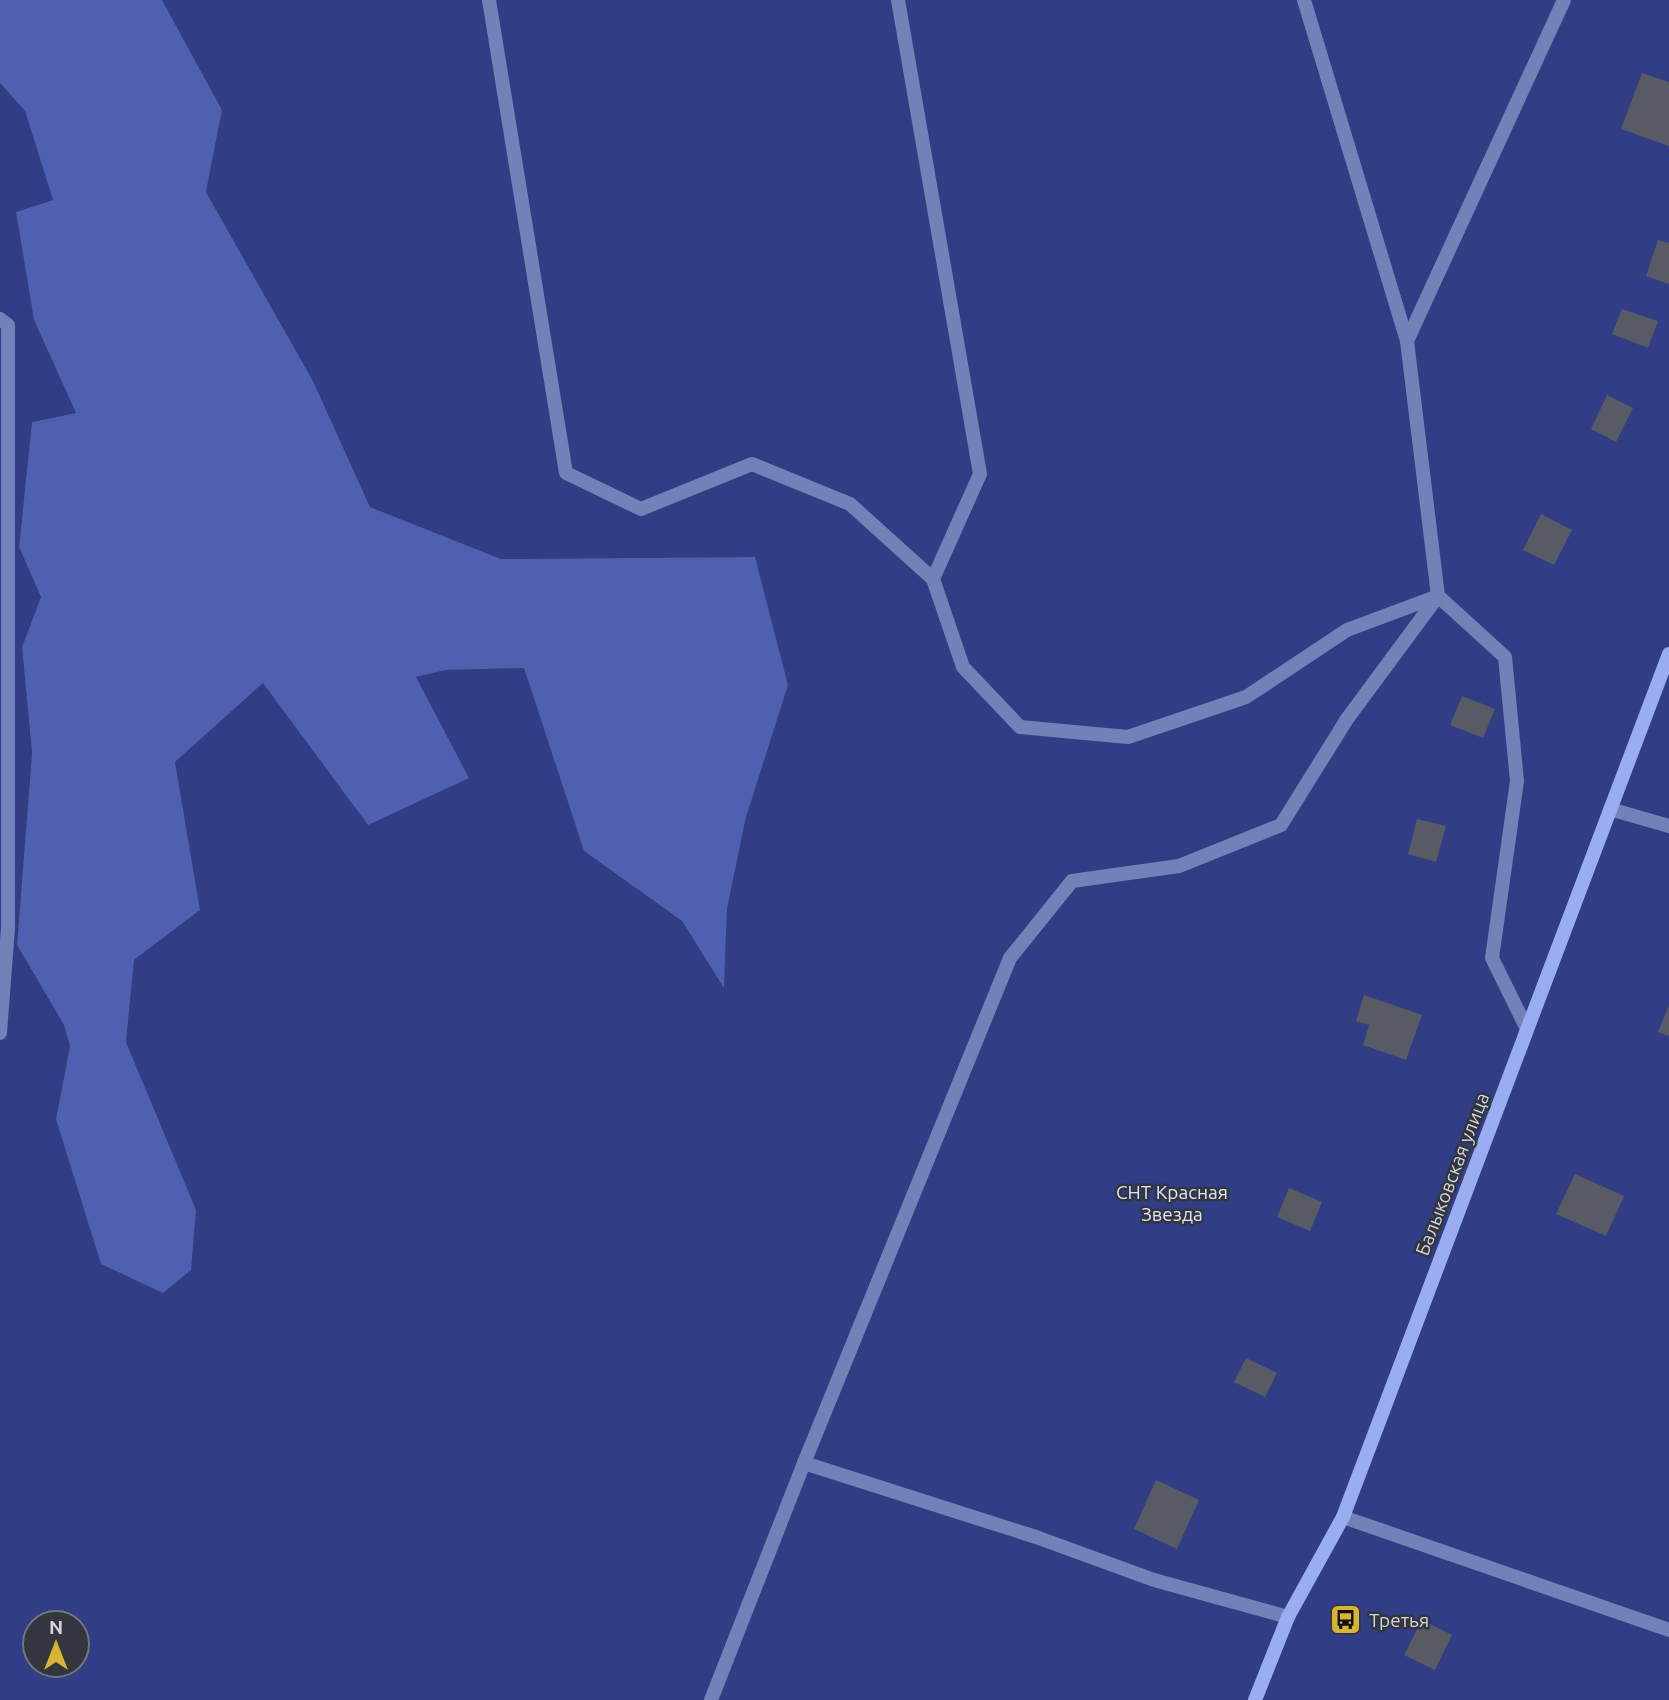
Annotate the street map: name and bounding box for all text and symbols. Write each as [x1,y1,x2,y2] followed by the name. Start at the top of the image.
[1411,1089,1493,1259] street label: Балыковская улица
[1116,1181,1228,1225] park label: СНТ Красная Звезда
[1329,1603,1363,1637] bus stop icon: Третья
[21,1609,91,1679] north arrow
[1369,1609,1429,1631] place label: Третья
[49,1616,63,1638] text: N

